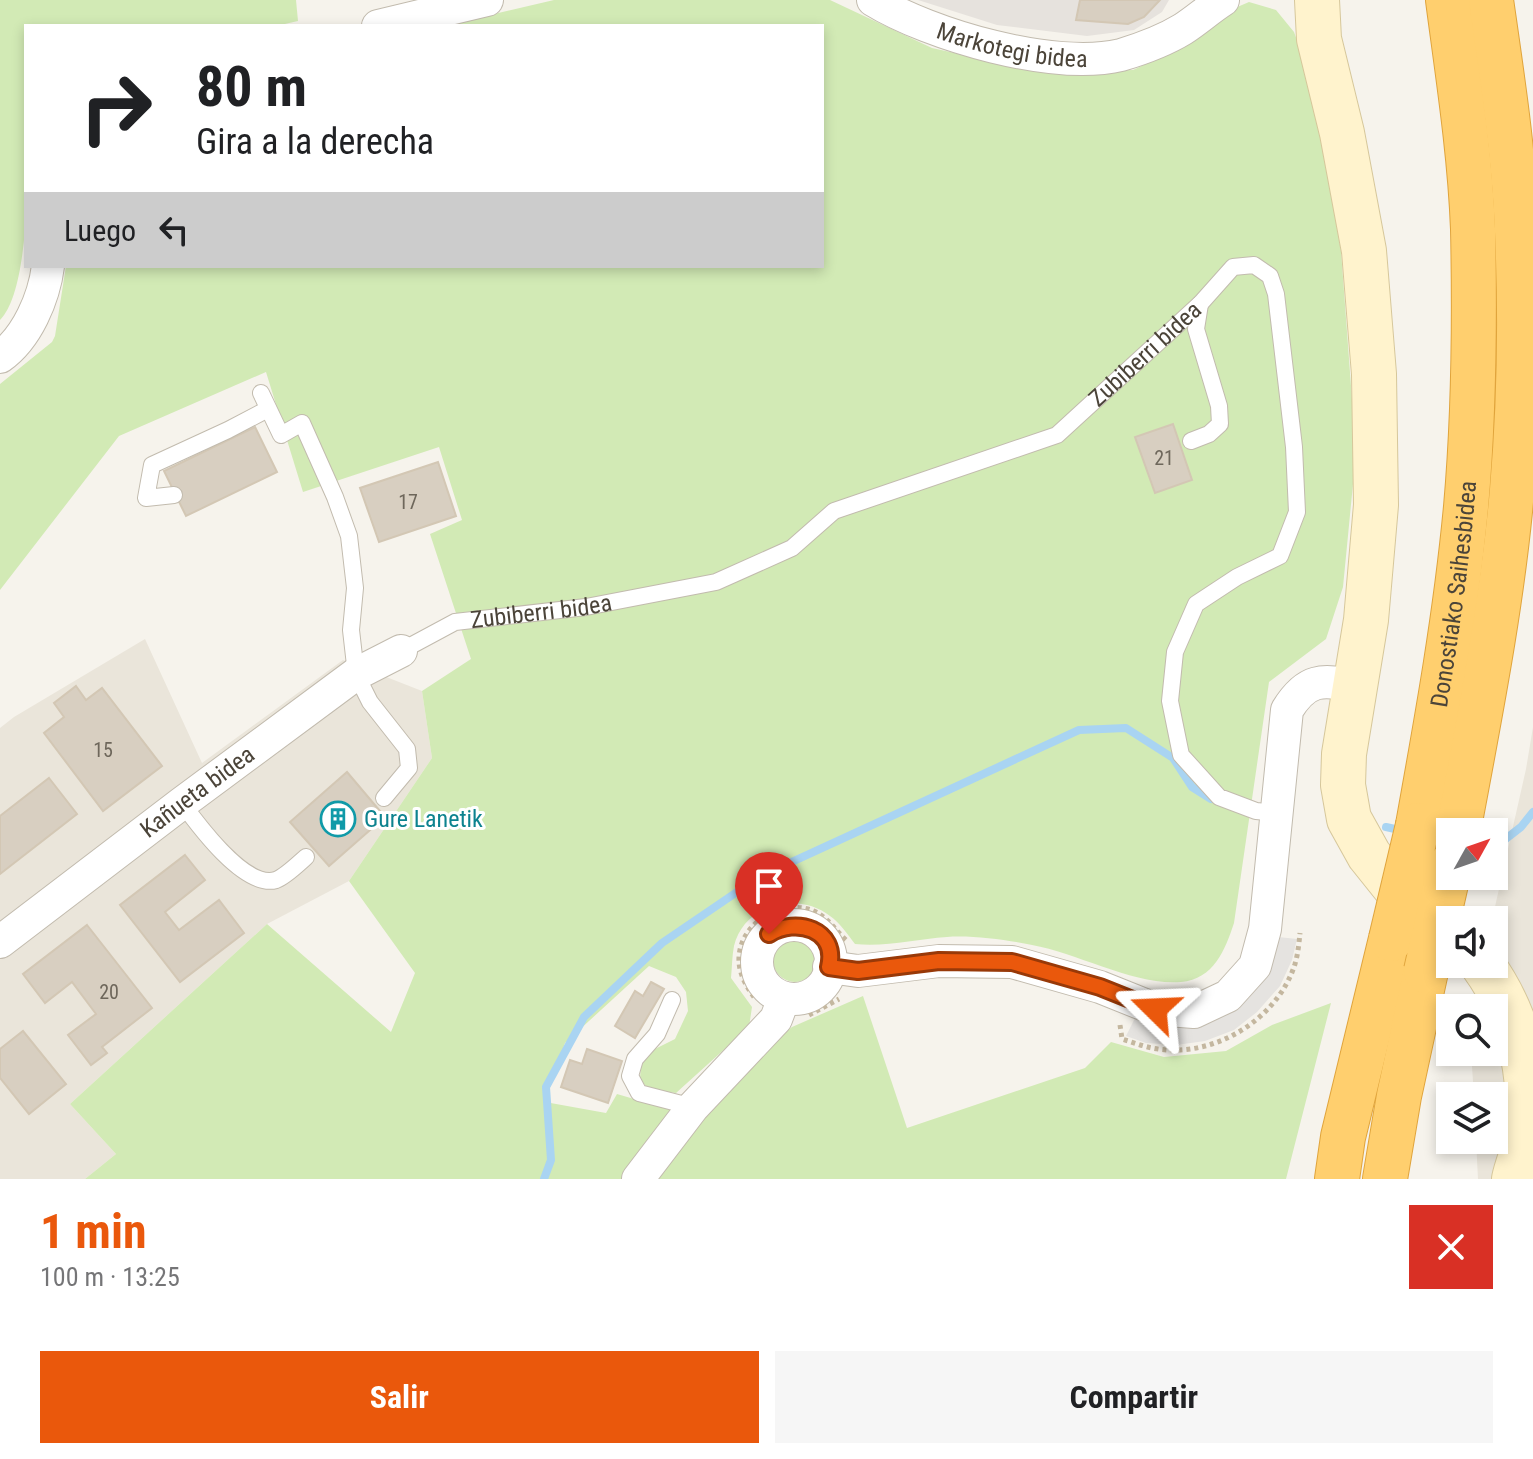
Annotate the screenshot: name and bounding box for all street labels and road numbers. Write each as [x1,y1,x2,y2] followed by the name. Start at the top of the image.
[933,17,1087,73] street label: Markotegi bidea
[1083,296,1207,412] street label: Zubiberri bidea
[1425,480,1482,709] street label: Donostiako Saihesbidea
[469,588,614,634] street label: Zubiberri bidea
[135,740,260,844] street label: Kañueta bidea

